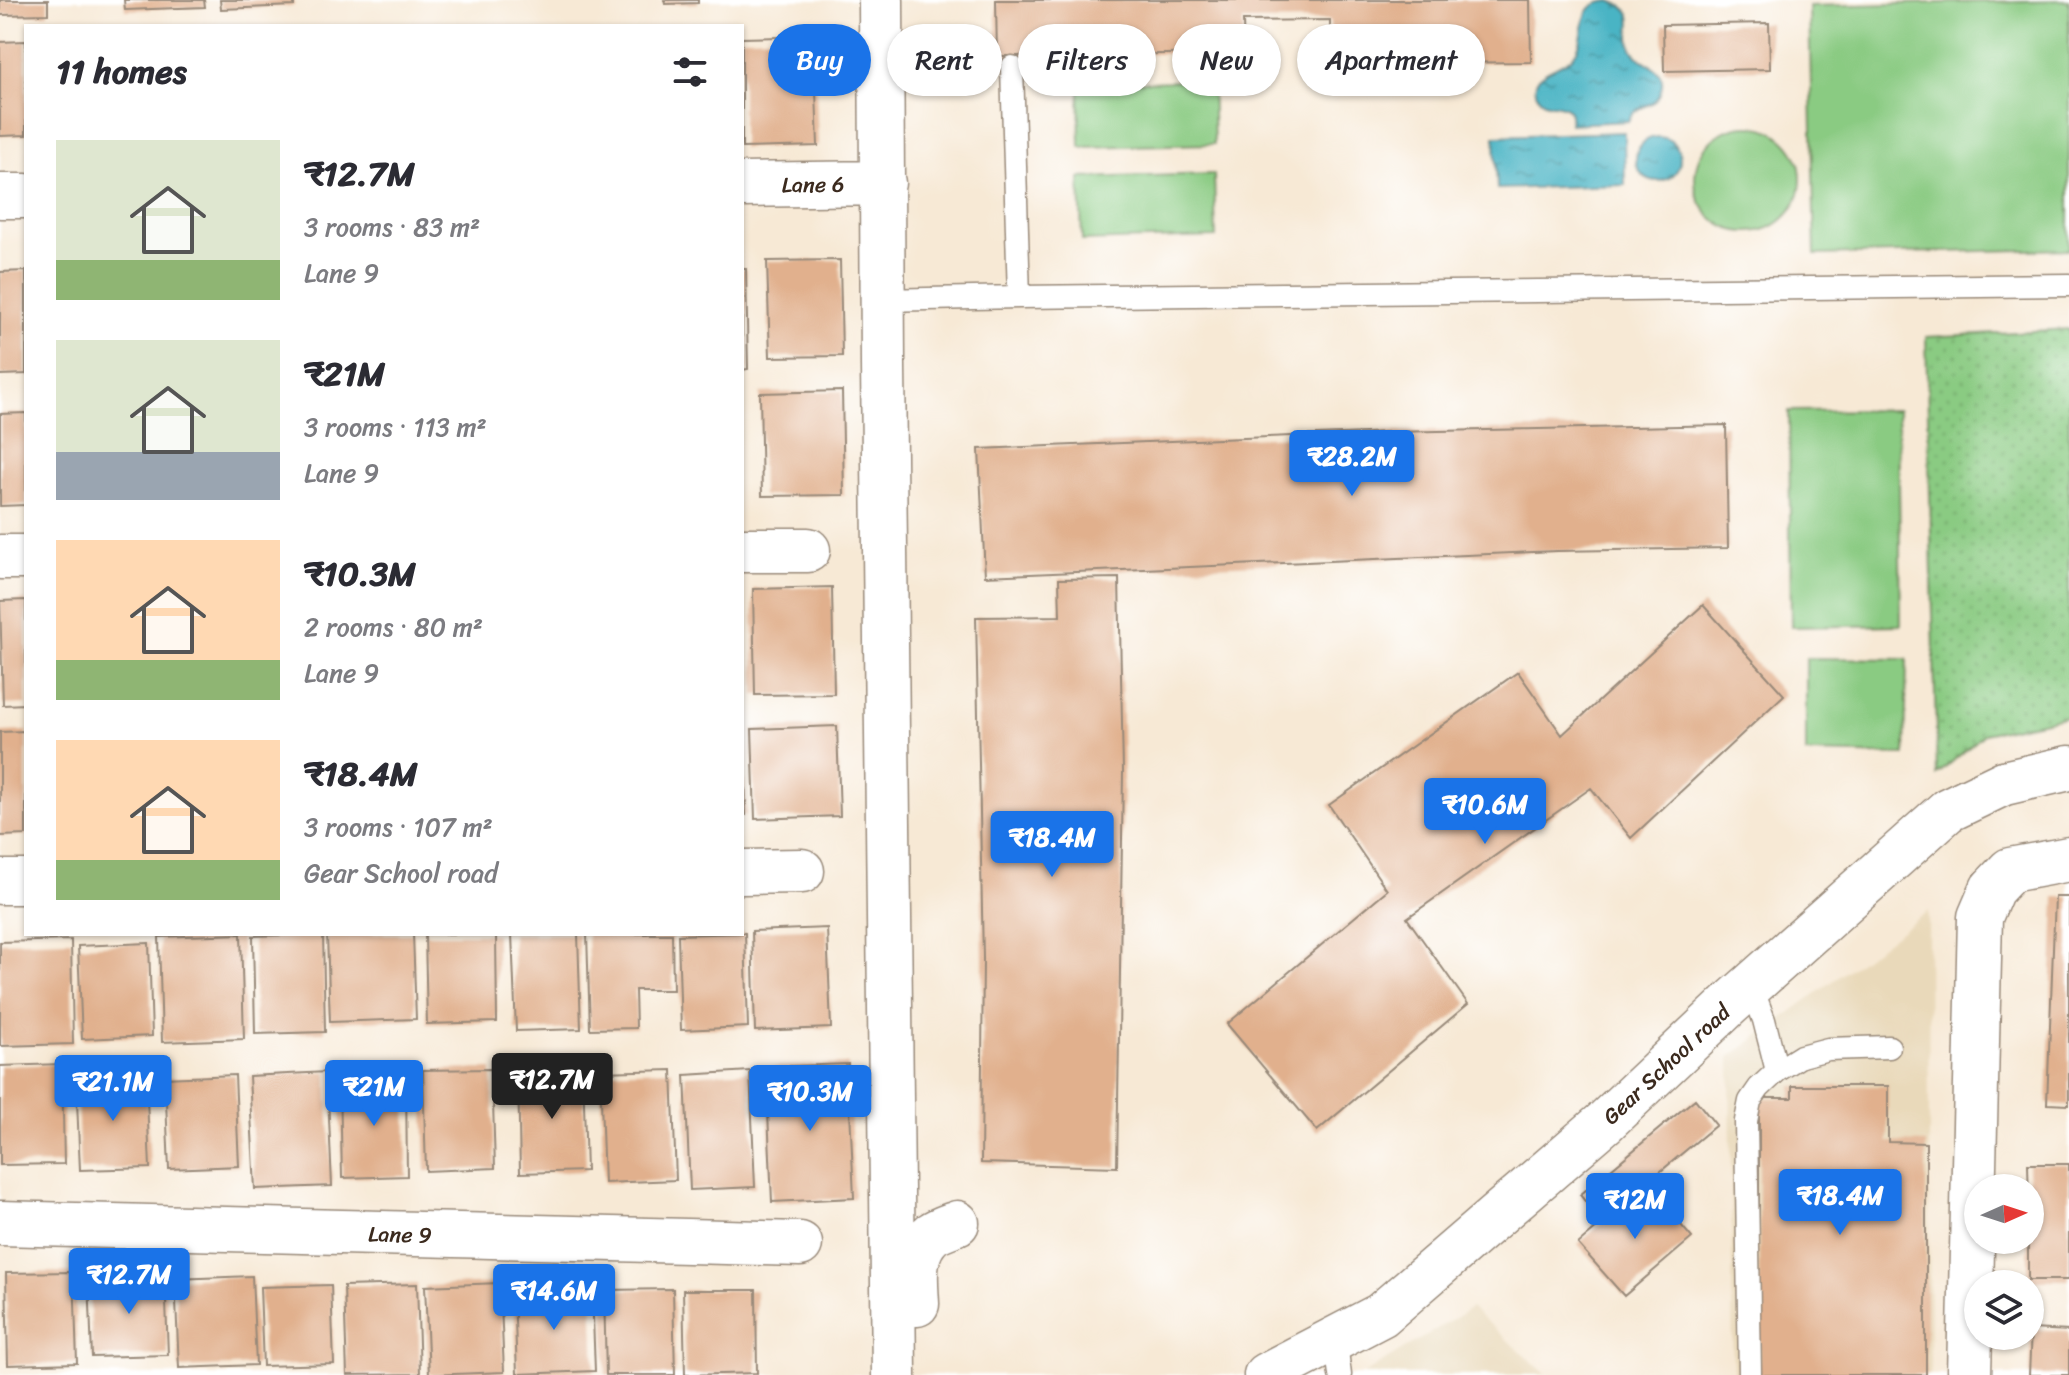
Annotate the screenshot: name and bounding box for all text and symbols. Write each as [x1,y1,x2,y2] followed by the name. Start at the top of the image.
[768,24,871,96] chip: Buy
[887,24,1002,96] chip: Rent
[1018,24,1156,96] chip: Filters
[1172,24,1281,96] chip: New
[1297,24,1485,96] chip: Apartment
[56,42,187,102] text: 11 homes
[668,50,712,94] icon: filters
[304,144,415,204] text: ₹12.7M
[781,164,845,205] street label: Lane 6
[120,172,216,268] icon: home
[304,204,480,250] text: 3 rooms · 83 m²
[304,250,379,296] text: Lane 9
[304,344,385,404] text: ₹21M
[120,372,216,468] icon: home
[304,404,487,450] text: 3 rooms · 113 m²
[1287,430,1417,498] pin: ₹28.2M
[1307,433,1397,479] text: ₹28.2M
[304,450,379,496] text: Lane 9
[304,544,416,604] text: ₹10.3M
[120,572,216,668] icon: home
[304,604,483,650] text: 2 rooms · 80 m²
[304,650,379,696] text: Lane 9
[304,744,417,804] text: ₹18.4M
[120,772,216,868] icon: home
[1420,778,1550,846] pin: ₹10.6M
[1442,781,1528,827] text: ₹10.6M
[304,804,493,850] text: 3 rooms · 107 m²
[987,811,1117,879] pin: ₹18.4M
[1009,814,1095,860] text: ₹18.4M
[304,850,498,896] text: Gear School road
[1593,993,1741,1135] street label: Gear School road
[487,1053,617,1121] pin: ₹12.7M
[48,1055,178,1123] pin: ₹21.1M
[510,1056,594,1102] text: ₹12.7M
[73,1058,153,1104] text: ₹21.1M
[327,1060,421,1128] pin: ₹21M
[343,1063,405,1109] text: ₹21M
[745,1065,875,1133] pin: ₹10.3M
[767,1068,853,1114] text: ₹10.3M
[1775,1169,1905,1237] pin: ₹18.4M
[1797,1172,1883,1218] text: ₹18.4M
[1588,1173,1682,1241] pin: ₹12M
[1964,1174,2044,1254] north arrow
[1964,1174,2044,1350] map controls
[1604,1176,1666,1222] text: ₹12M
[368,1214,432,1255] street label: Lane 9
[64,1248,194,1316] pin: ₹12.7M
[87,1251,171,1297] text: ₹12.7M
[489,1264,619,1332] pin: ₹14.6M
[511,1267,597,1313] text: ₹14.6M
[1964,1270,2044,1350] button: layers

